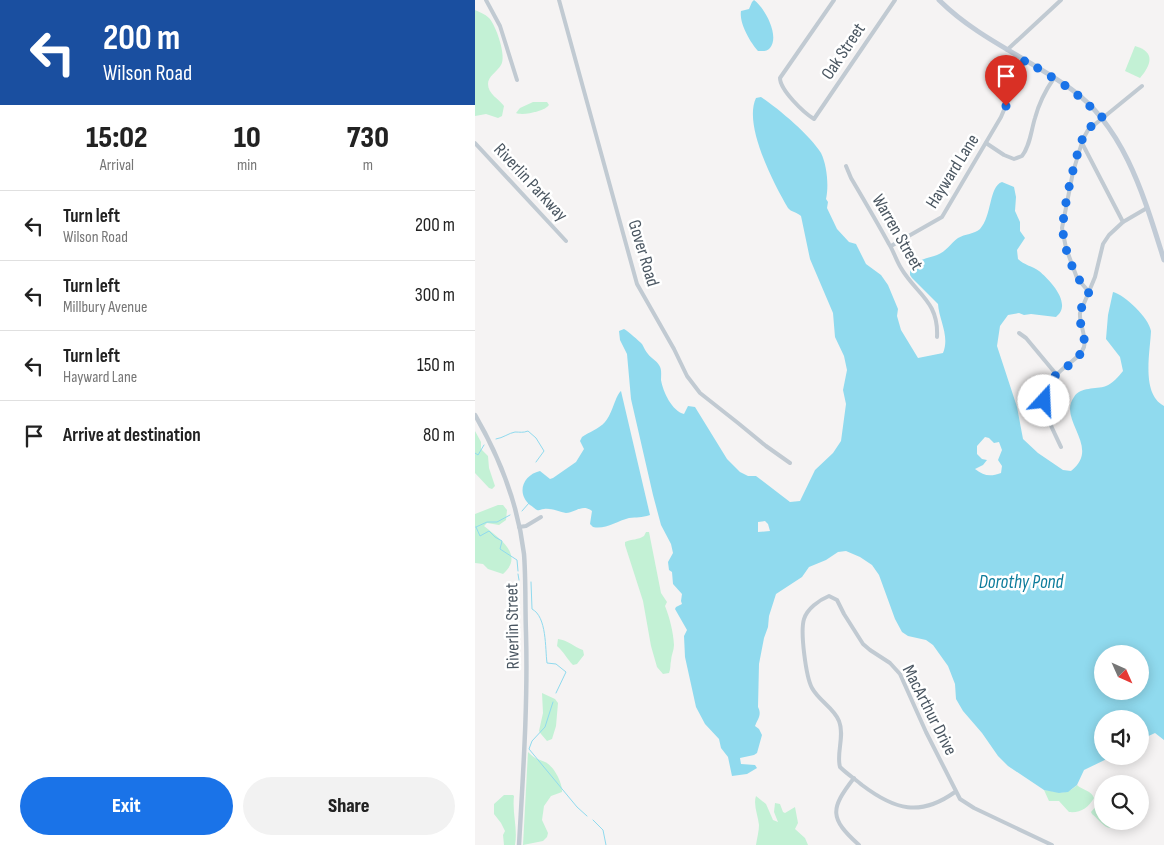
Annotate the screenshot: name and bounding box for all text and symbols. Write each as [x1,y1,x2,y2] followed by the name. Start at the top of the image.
[103,17,180,60] text: 200 m
[817,19,870,83] street label: Oak Street
[20,20,85,85] icon: left
[985,55,1027,106] pin
[103,60,192,87] text: Wilson Road
[992,62,1020,90] icon: arrive
[86,120,148,156] text: 15:02
[234,120,261,156] text: 10
[347,120,389,156] text: 730
[921,130,983,212] street label: Hayward Lane
[489,139,572,226] street label: Riverlin Parkway
[100,156,134,175] text: Arrival
[237,156,257,175] text: min
[363,156,373,175] text: m
[867,191,928,274] street label: Warren Street
[63,205,120,228] text: Turn left
[20,212,48,240] icon: left
[415,214,455,237] text: 200 m
[623,217,664,289] street label: Gover Road
[63,228,128,247] text: Wilson Road
[63,275,120,298] text: Turn left
[20,282,48,310] icon: left
[415,284,455,307] text: 300 m
[63,298,147,317] text: Millbury Avenue
[63,345,120,368] text: Turn left
[20,352,48,380] icon: left
[417,354,455,377] text: 150 m
[63,368,137,387] text: Hayward Lane
[1017,374,1069,426] position arrow
[20,422,48,450] icon: arrive
[63,424,201,447] text: Arrive at destination
[423,424,455,447] text: 80 m
[979,571,1065,594] water label: Dorothy Pond
[501,582,524,669] street label: Riverlin Street
[1094,645,1149,700] north arrow
[1094,645,1149,830] map controls
[898,662,961,759] street label: MacArthur Drive
[1094,710,1149,765] button: sound
[1094,775,1149,830] button: search
[20,777,233,835] button: Exit
[243,777,455,835] button: Share

